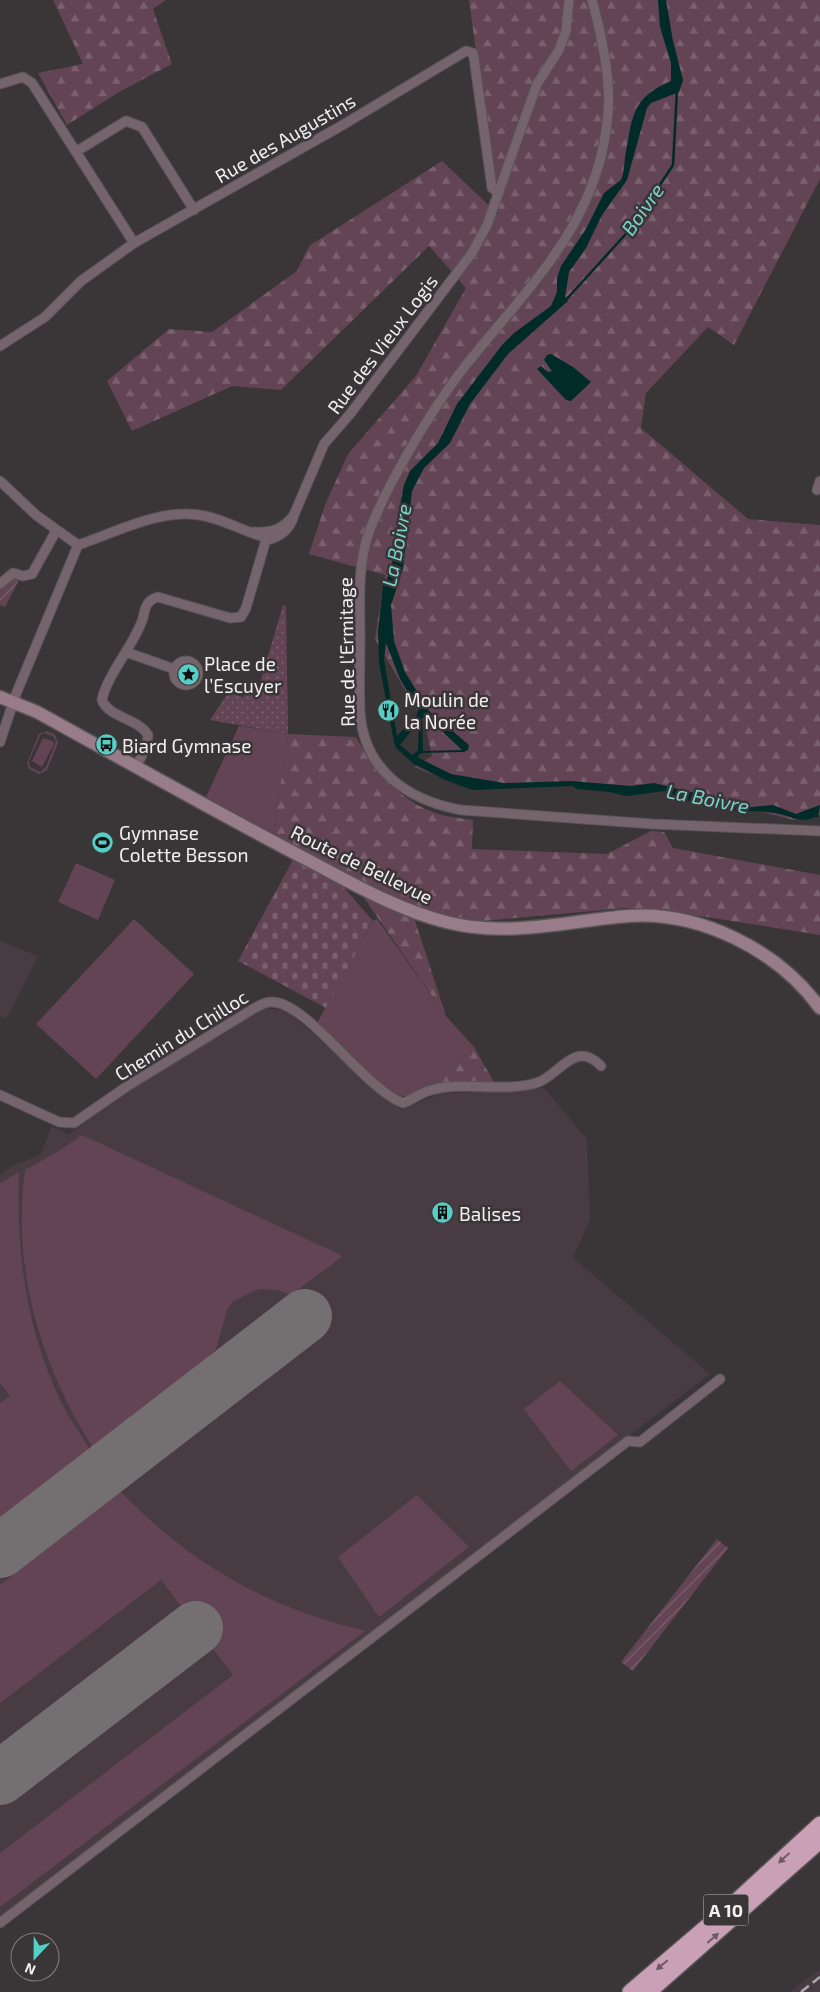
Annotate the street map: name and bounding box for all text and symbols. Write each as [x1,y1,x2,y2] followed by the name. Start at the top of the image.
[211,89,359,187] street label: Rue des Augustins
[616,178,669,240] water label: Boivre
[322,270,442,418] street label: Rue des Vieux Logis
[376,501,416,588] water label: La Boivre
[333,577,359,727] street label: Rue de l’Ermitage
[204,652,282,697] place label: Place de l’Escuyer
[176,662,200,686] place icon: Place de l’Escuyer
[404,688,489,733] place label: Moulin de la Norée
[376,698,400,722] restaurant icon: Moulin de la Norée
[94,733,118,757] bus stop icon: Biard Gymnase
[122,734,251,757] place label: Biard Gymnase
[665,778,752,818] water label: La Boivre
[287,820,437,908] street label: Route de Bellevue
[119,821,249,866] place label: Gymnase Colette Besson
[91,831,115,855] sports icon: Gymnase Colette Besson
[110,985,252,1085] street label: Chemin du Chilloc
[431,1201,455,1225] building icon: Balises
[459,1202,521,1225] place label: Balises
[779,1852,791,1864] one-way arrow
[704,1894,748,1926] road number: A 10
[10,1932,60,1982] north arrow
[706,1932,719,1943] one-way arrow
[657,1959,669,1971] one-way arrow
[22,1960,38,1979] text: N

